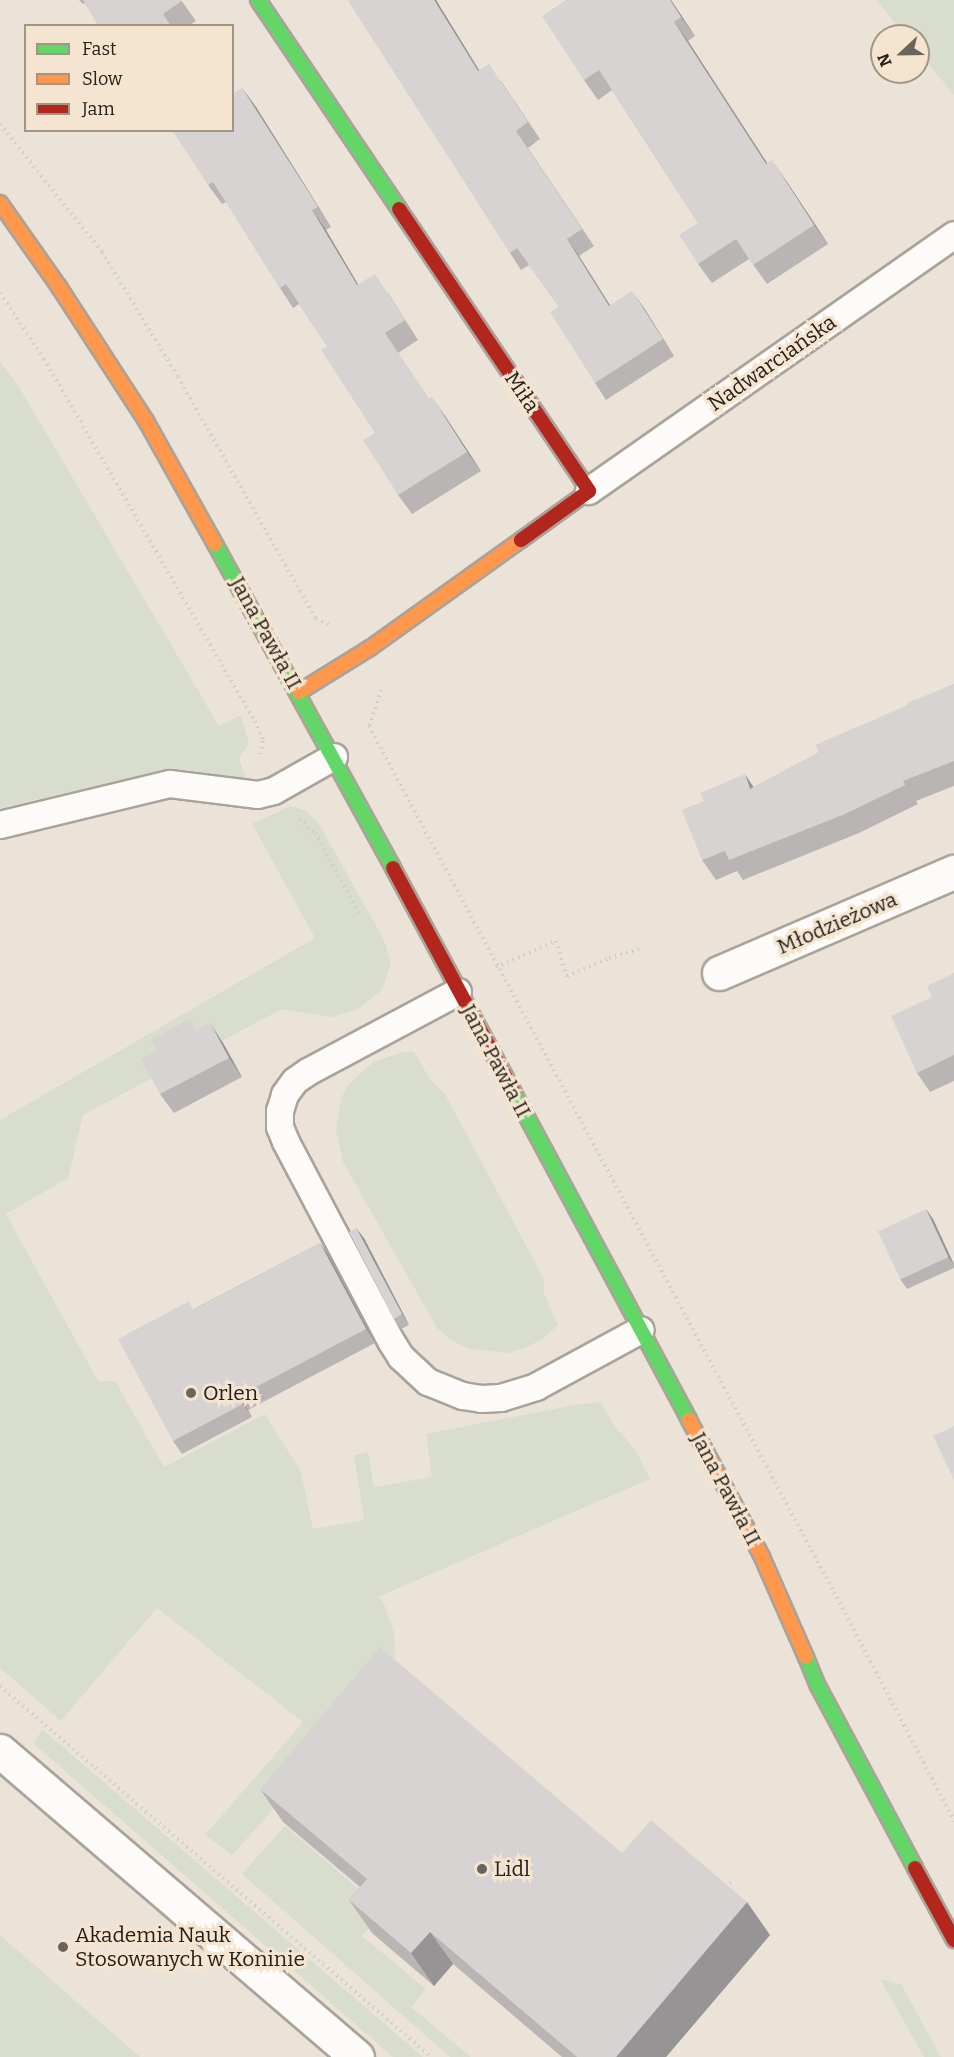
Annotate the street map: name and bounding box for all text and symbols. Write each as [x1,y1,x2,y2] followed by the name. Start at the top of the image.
[24,24,234,132] legend
[870,24,930,84] north arrow
[82,38,117,60] text: Fast
[874,51,896,69] text: N
[82,68,122,90] text: Slow
[82,98,115,120] text: Jam
[703,309,841,417] street label: Nadwarciańska
[499,367,545,417] street label: Miła
[225,573,307,693] street label: Jana Pawła II
[773,886,901,960] street label: Młodzieżowa
[456,1000,536,1122] street label: Jana Pawła II
[203,1380,258,1406] place label: Orlen
[184,1386,198,1400] marker: Orlen
[686,1428,766,1550] street label: Jana Pawła II
[494,1856,530,1882] place label: Lidl
[475,1862,489,1876] marker: Lidl
[75,1922,305,1972] place label: Akademia Nauk Stosowanych w Koninie
[56,1940,70,1954] marker: Akademia Nauk Stosowanych w Koninie

